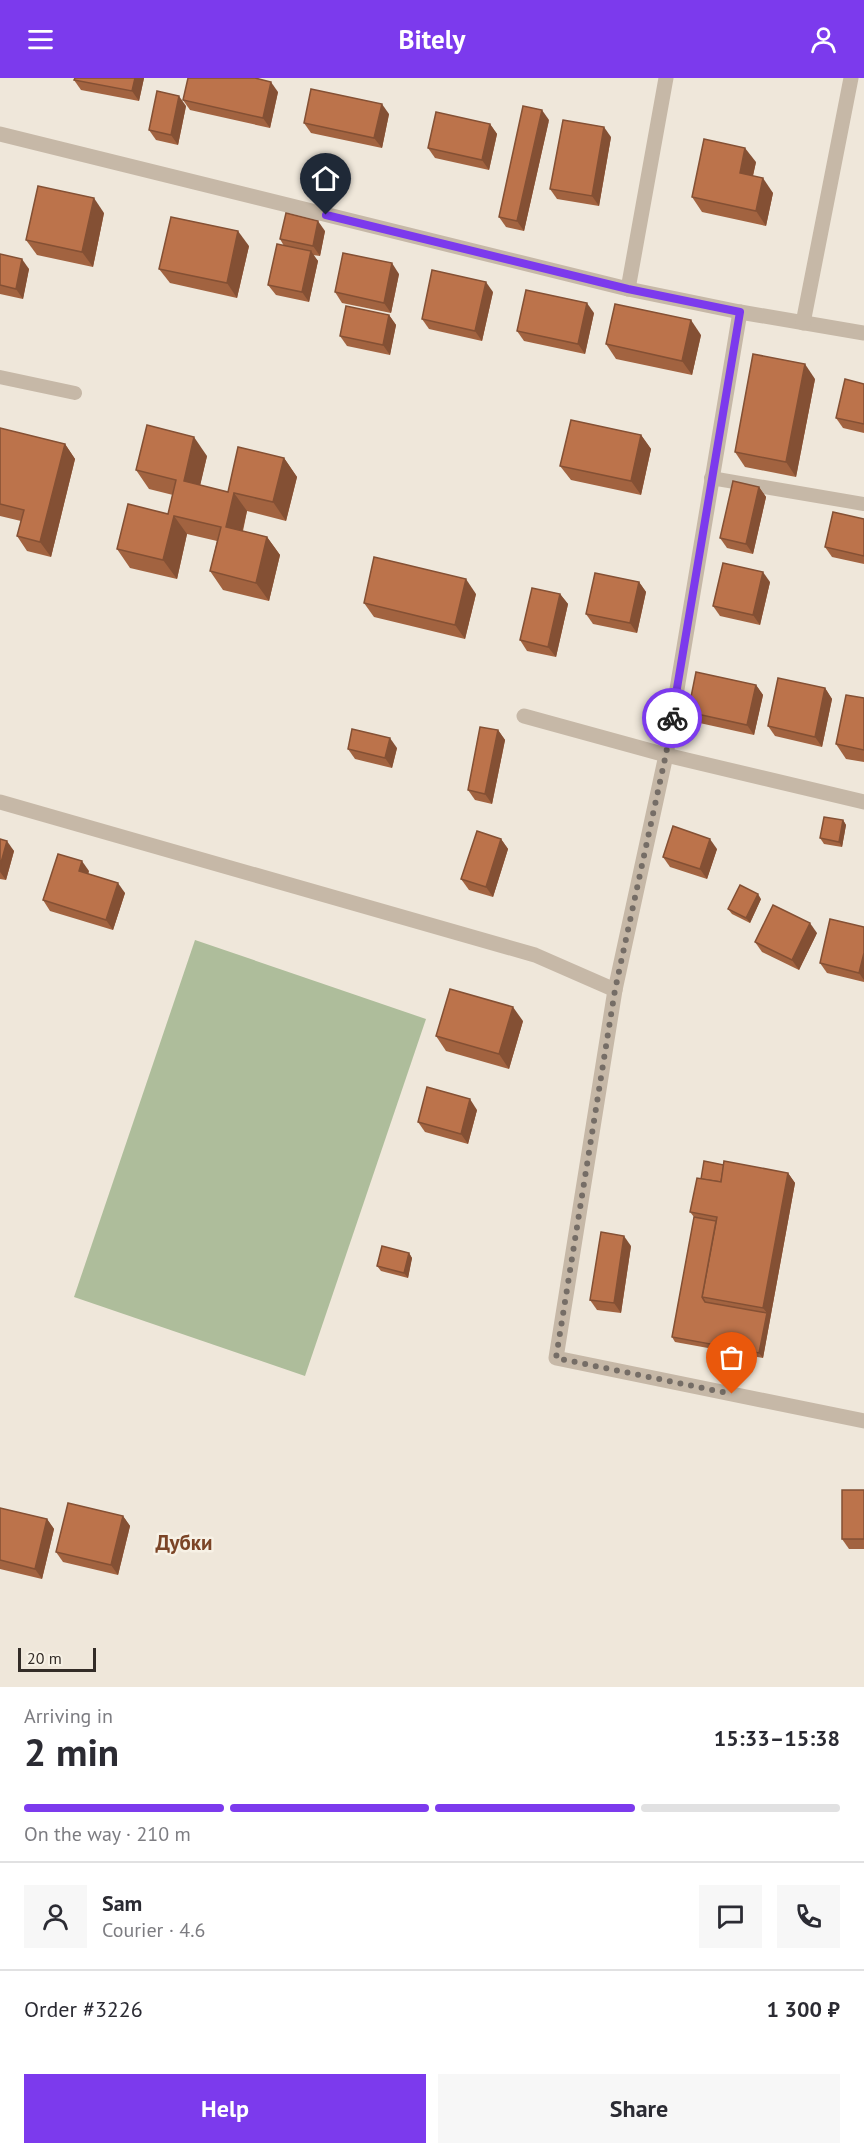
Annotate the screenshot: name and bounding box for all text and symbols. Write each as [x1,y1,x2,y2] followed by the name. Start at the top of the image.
[398,22,466,56] text: Bitely
[24,23,57,56] icon: menu
[807,23,840,56] icon: person
[300,153,351,215] pin
[309,162,342,195] icon: home
[642,688,702,748] courier
[656,702,689,735] icon: bike
[706,1332,757,1394] pin
[715,1341,748,1374] icon: bag
[156,1529,212,1556] district label: Дубки
[18,1645,96,1672] scale bar
[27,1648,62,1668] text: 20 m
[24,1703,113,1729] text: Arriving in
[714,1724,840,1752] text: 15:33–15:38
[24,1726,119,1777] text: 2 min
[24,1821,191,1847] text: On the way · 210 m
[24,1885,87,1948] button: person
[699,1885,762,1948] button: chat
[777,1885,840,1948] button: phone
[102,1889,142,1917] text: Sam
[102,1917,205,1943] text: Courier · 4.6
[24,1995,143,2023] text: Order #3226
[766,1995,840,2023] text: 1 300 ₽
[24,2074,426,2143] button: Help
[438,2074,840,2143] button: Share

